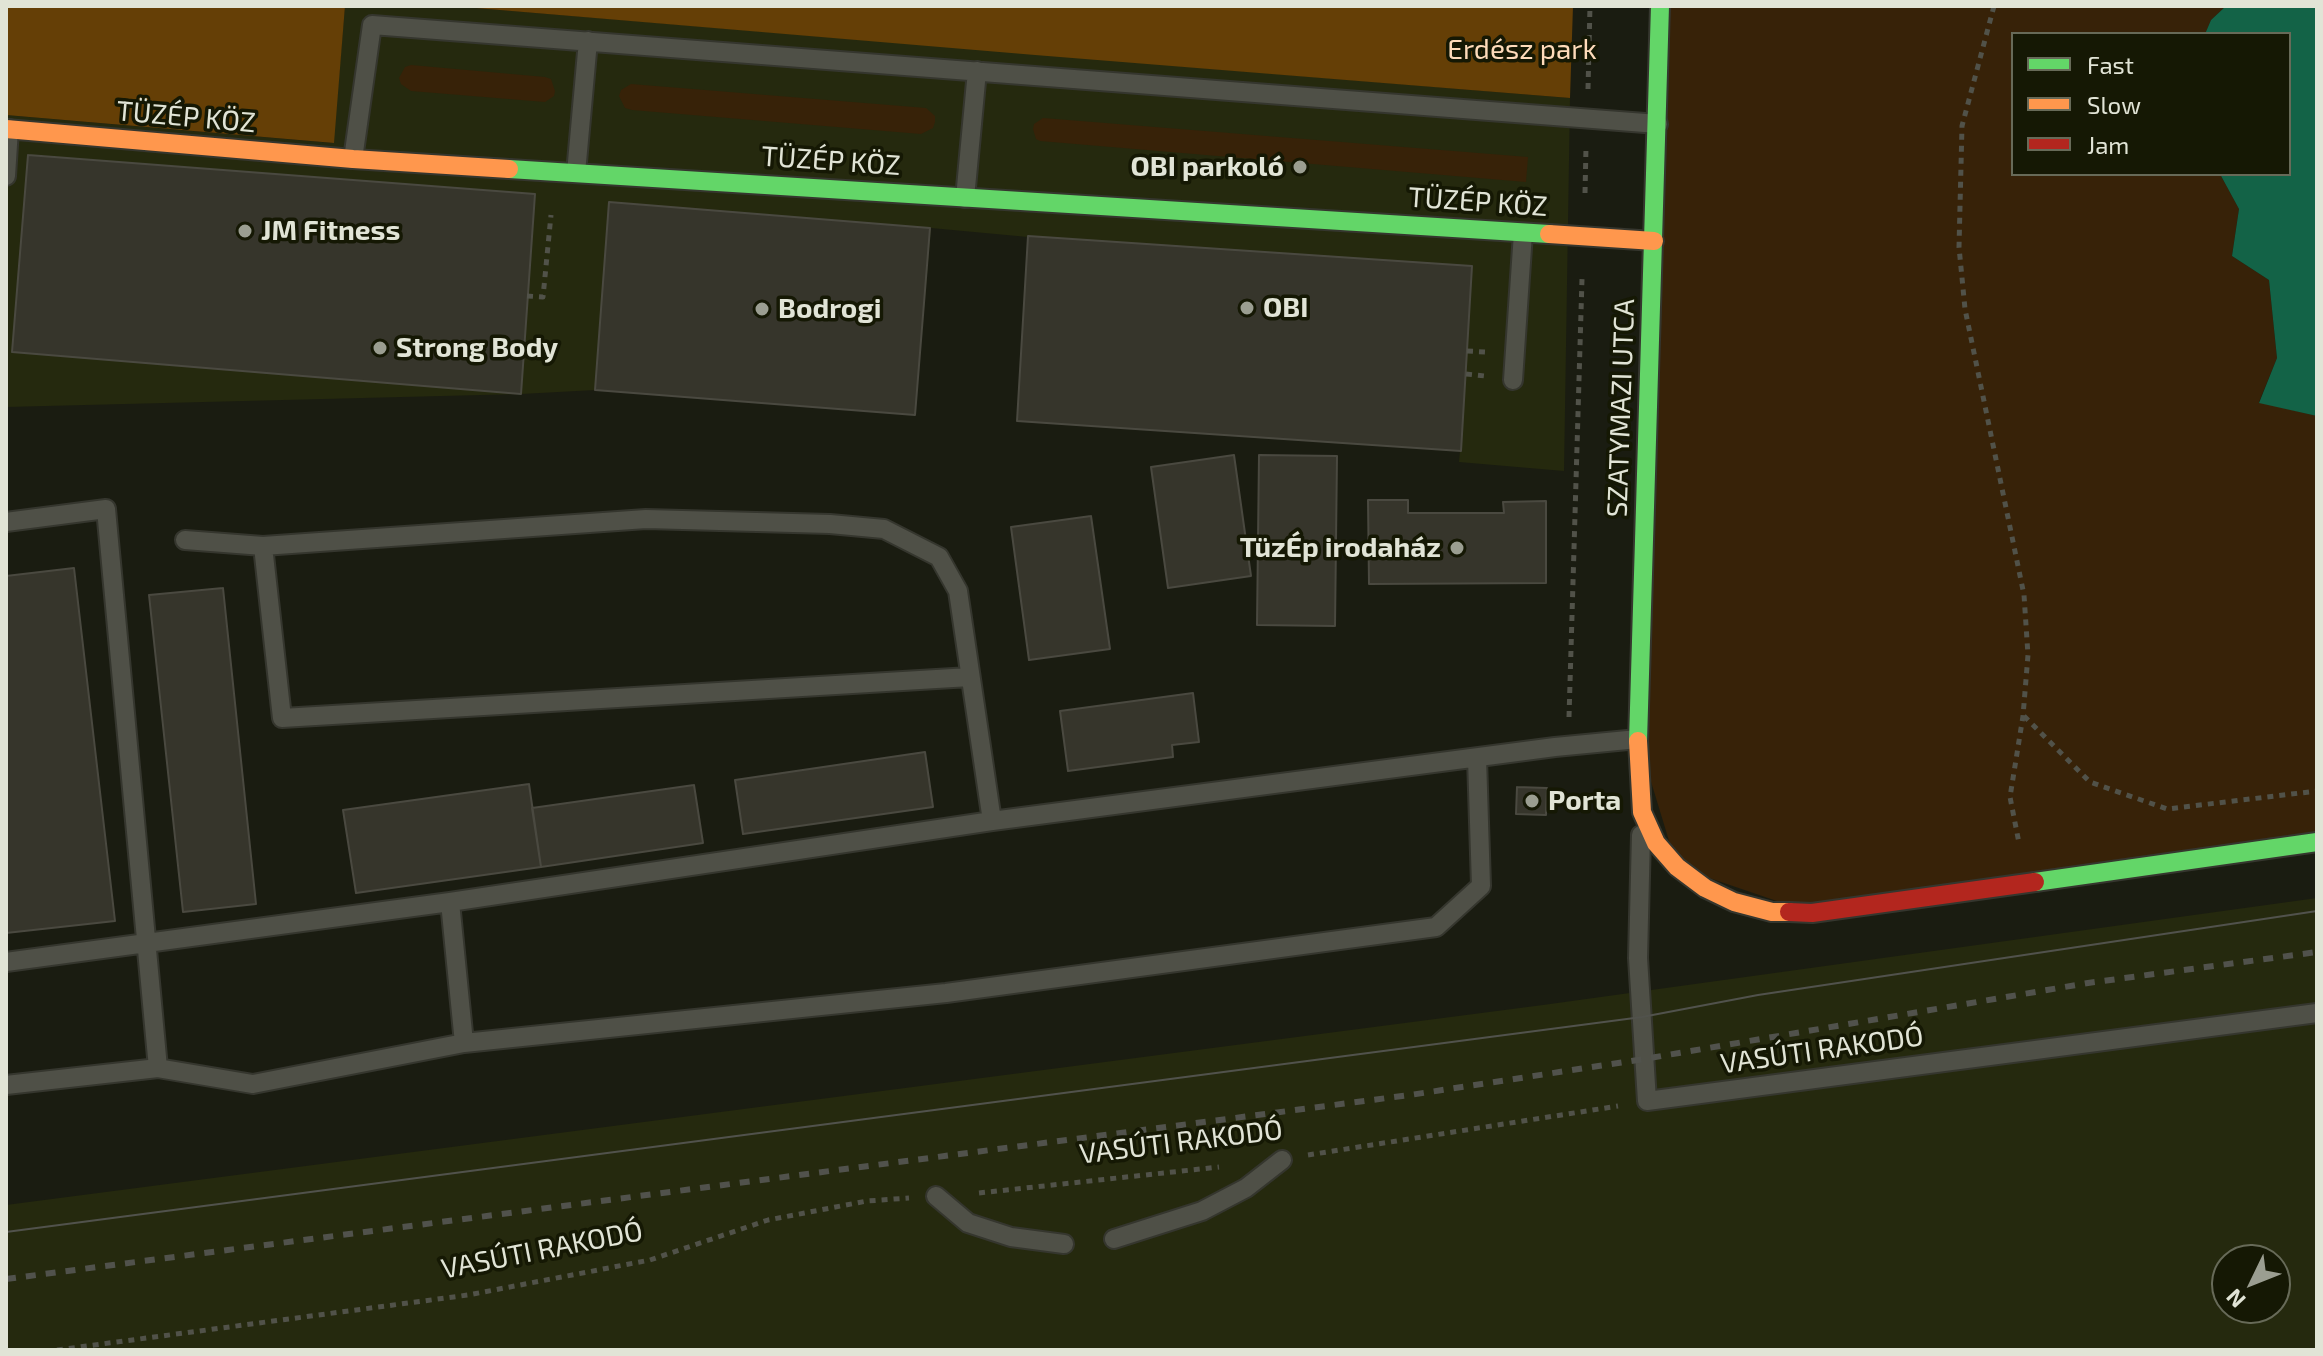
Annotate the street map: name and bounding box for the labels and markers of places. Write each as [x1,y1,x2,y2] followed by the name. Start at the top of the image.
[1131,150,1284,184] place label: OBI parkoló
[1291,158,1309,176] marker: OBI parkoló
[261,214,400,248] place label: JM Fitness
[236,222,254,240] marker: JM Fitness
[1263,291,1308,325] place label: OBI
[778,292,881,326] place label: Bodrogi
[1238,299,1256,317] marker: OBI
[753,300,771,318] marker: Bodrogi
[396,331,558,365] place label: Strong Body
[371,339,389,357] marker: Strong Body
[1240,531,1441,565] place label: TüzÉp irodaház
[1448,539,1466,557] marker: TüzÉp irodaház
[1548,784,1621,818] place label: Porta
[1523,792,1541,810] marker: Porta

